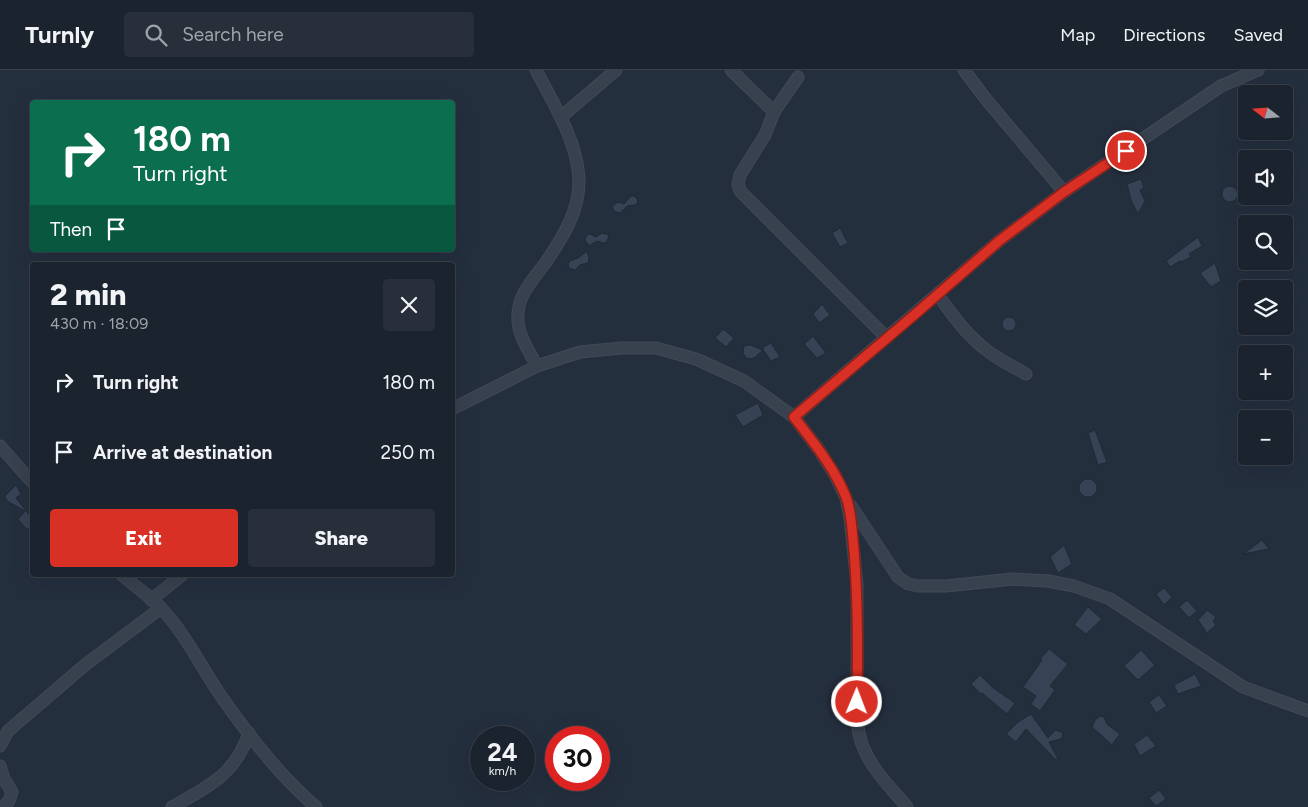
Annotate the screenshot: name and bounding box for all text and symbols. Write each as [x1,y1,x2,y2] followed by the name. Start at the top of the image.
[124,12,474,57] search box
[25,20,94,49] text: Turnly
[142,21,170,49] icon: search
[182,23,284,46] text: Search here
[1060,24,1095,46] text: Map
[1123,24,1205,46] text: Directions
[1233,24,1283,46] text: Saved
[1238,85,1292,140] north arrow
[1238,85,1293,465] map controls
[133,118,231,160] text: 180 m
[50,120,115,185] icon: right
[1105,130,1147,172] pin
[1112,137,1140,165] icon: arrive
[1238,150,1293,205] button: sound
[133,160,228,187] text: Turn right
[102,215,130,243] icon: arrive
[1238,215,1293,270] button: search
[50,218,92,241] text: Then
[50,276,127,313] text: 2 min
[383,279,435,331] button: close
[1238,280,1293,335] button: layers
[50,314,148,333] text: 430 m · 18:09
[1238,345,1293,400] button: +
[50,368,78,396] icon: right
[93,371,179,394] text: Turn right
[382,371,435,394] text: 180 m
[1238,410,1293,465] button: −
[50,438,78,466] icon: arrive
[93,441,272,464] text: Arrive at destination
[380,441,435,464] text: 250 m
[50,509,238,567] button: Exit
[248,509,435,567] button: Share
[830,675,882,727] position arrow
[545,726,610,791] speed limit sign: 30
[487,737,518,767] text: 24
[489,764,516,778] text: km/h

